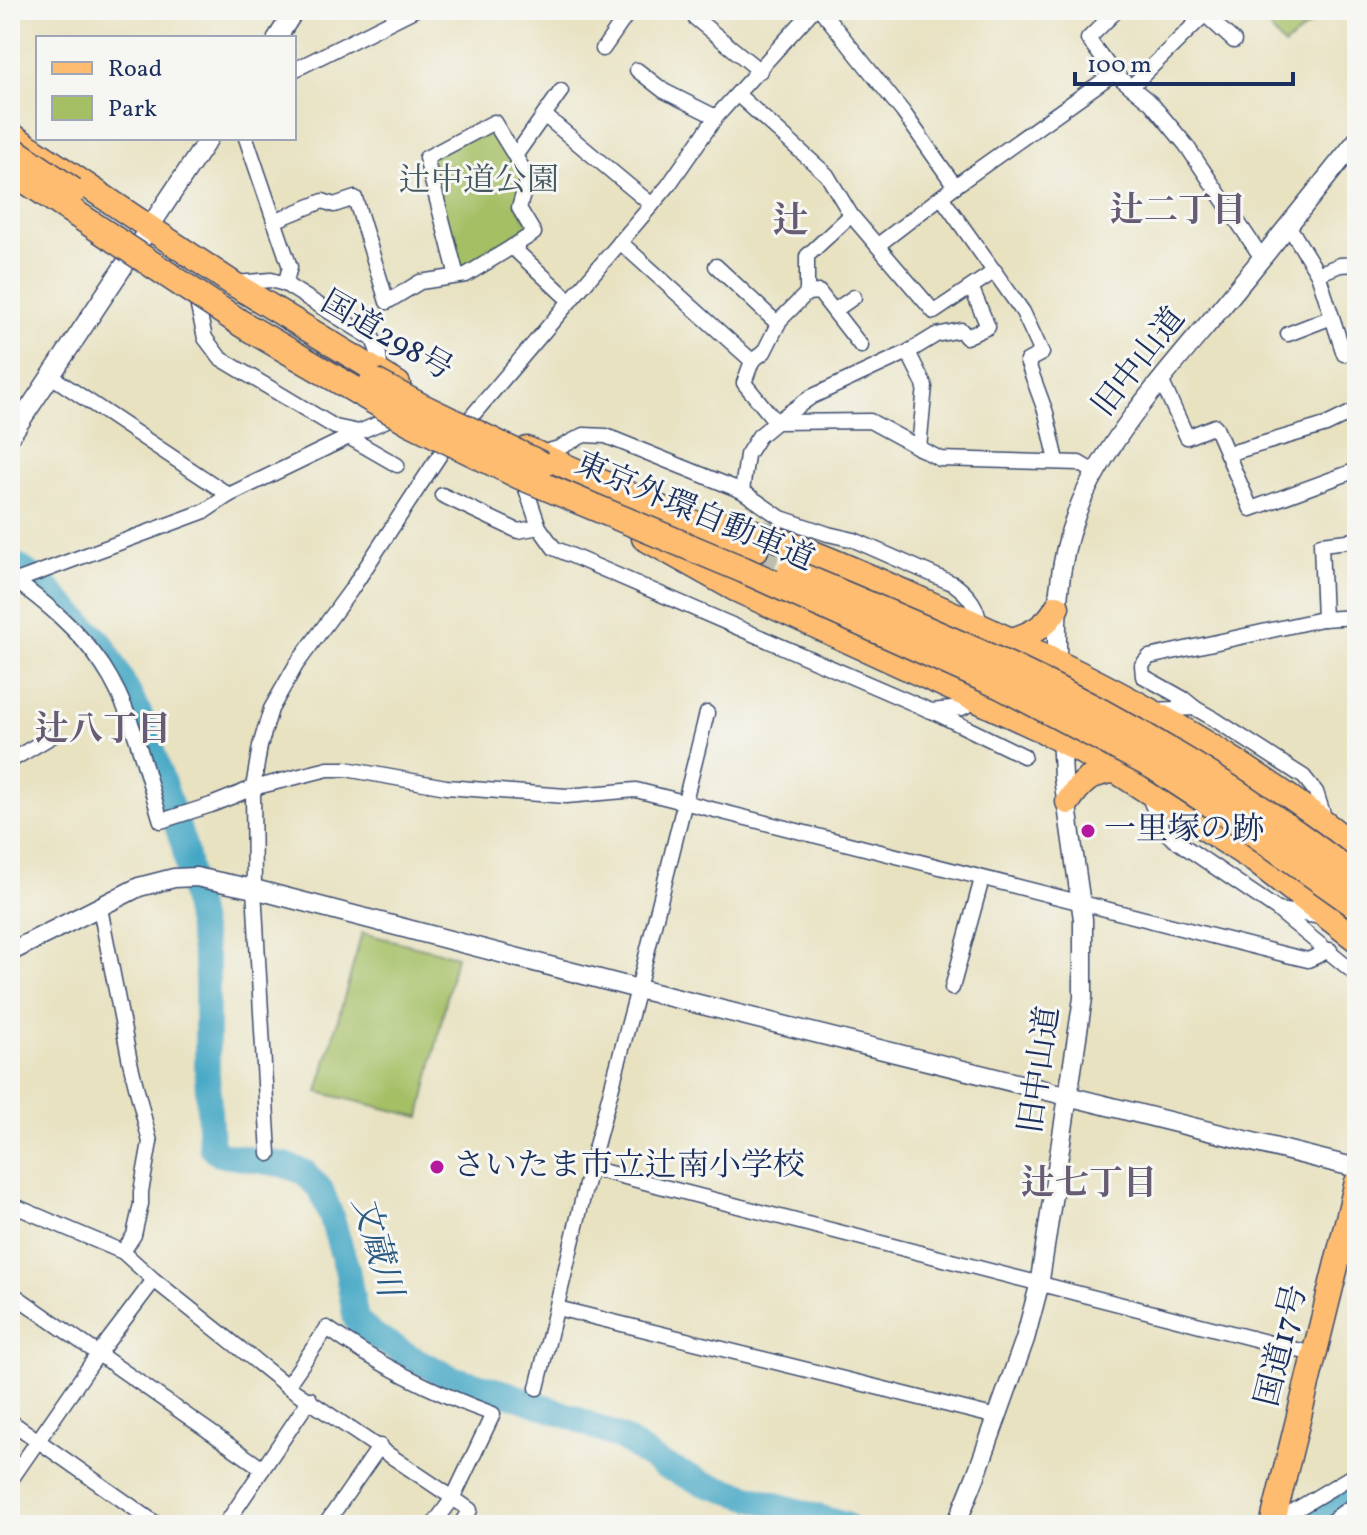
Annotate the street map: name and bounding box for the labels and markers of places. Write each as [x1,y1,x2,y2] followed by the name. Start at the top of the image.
[1104,809,1264,853] place label: 一里塚の跡
[1079,822,1097,840] marker: 一里塚の跡
[453,1145,805,1189] place label: さいたま市立辻南小学校
[428,1158,446,1176] marker: さいたま市立辻南小学校

